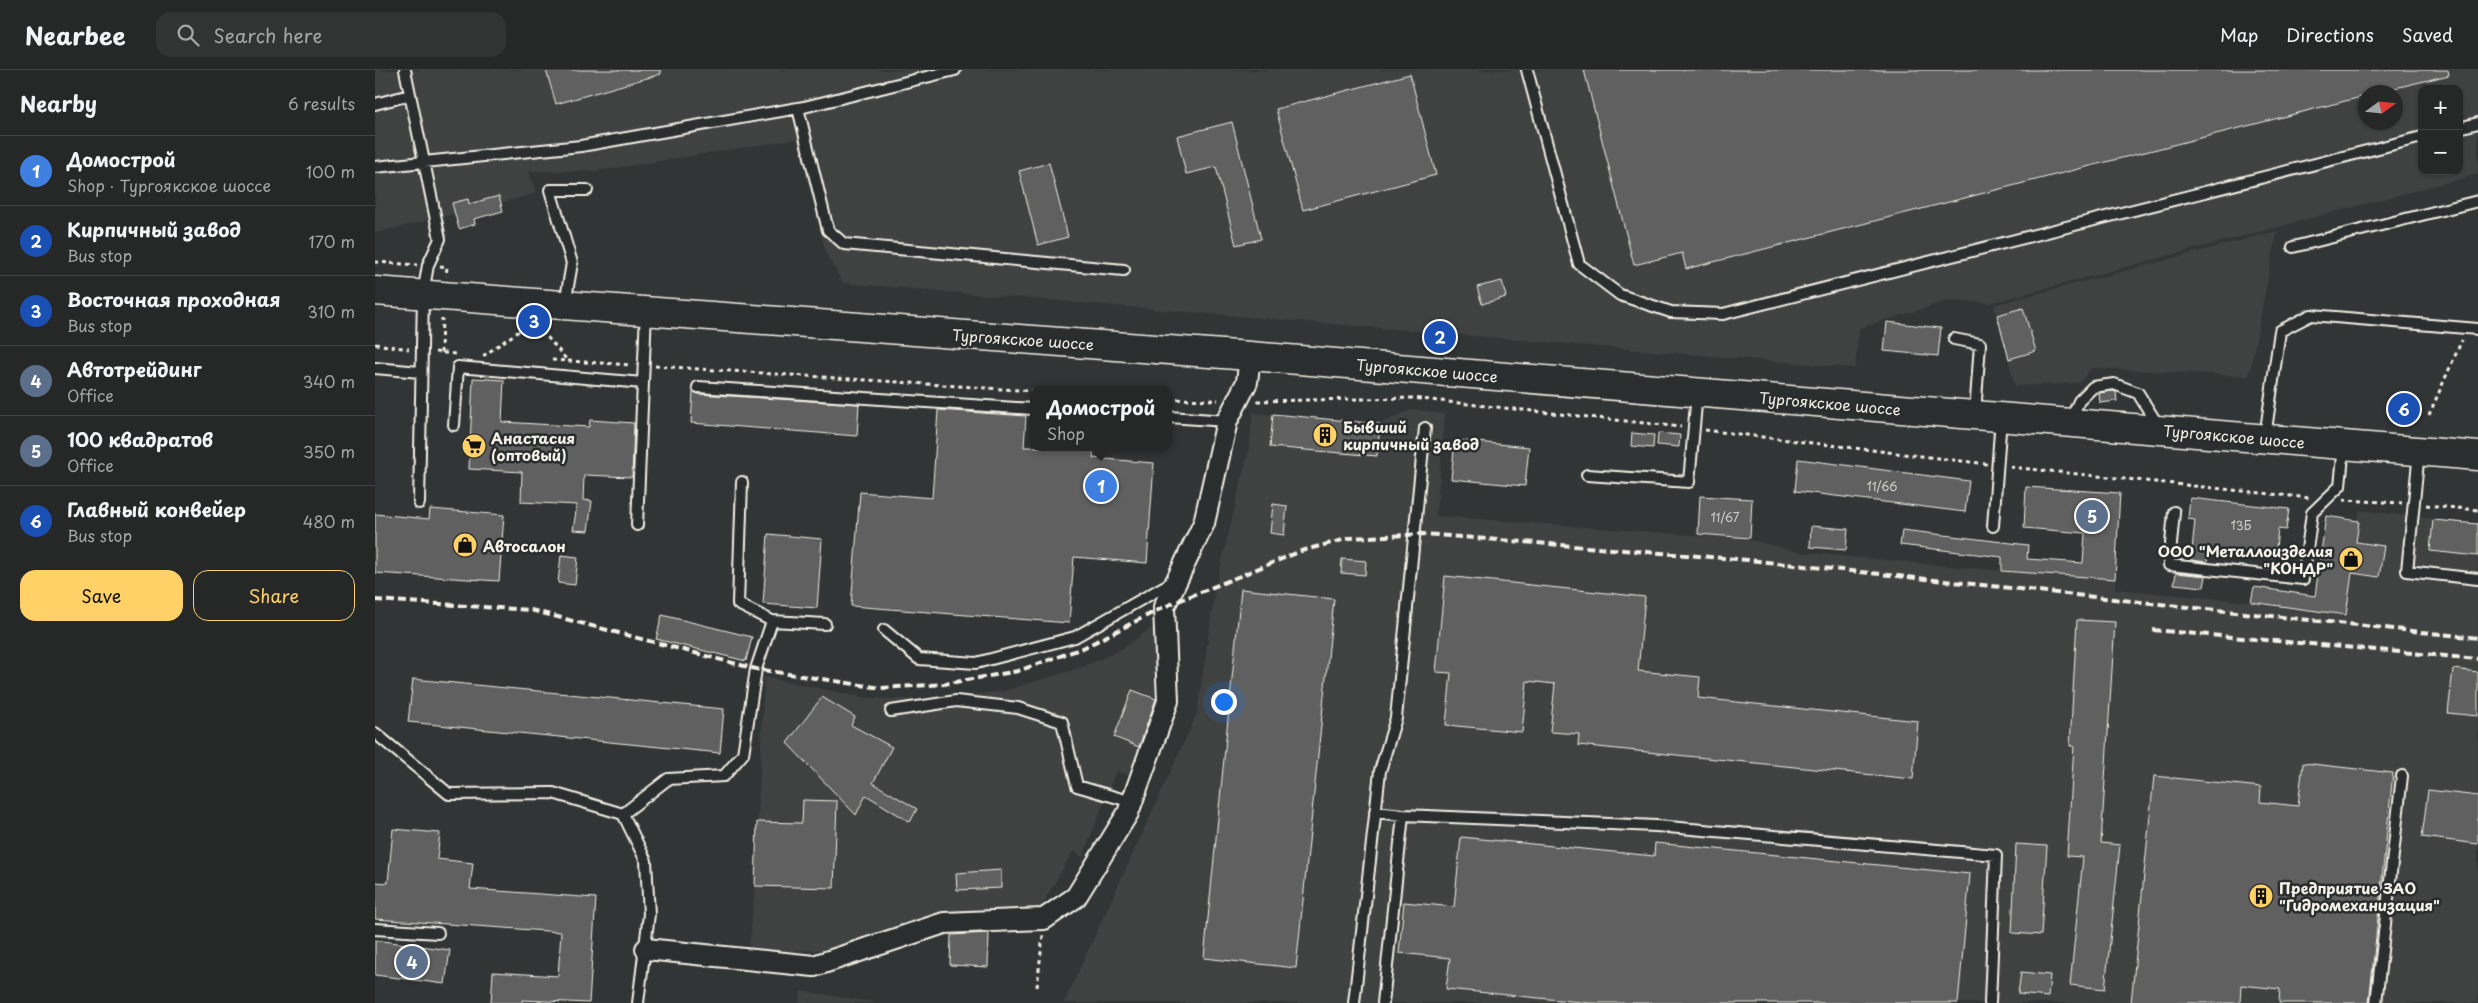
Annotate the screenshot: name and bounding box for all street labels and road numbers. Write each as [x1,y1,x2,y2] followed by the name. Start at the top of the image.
[951,323,1095,355] street label: Тургоякское шоссе
[1355,352,1499,388] street label: Тургоякское шоссе
[1758,385,1902,421] street label: Тургоякское шоссе
[2162,418,2306,454] street label: Тургоякское шоссе

